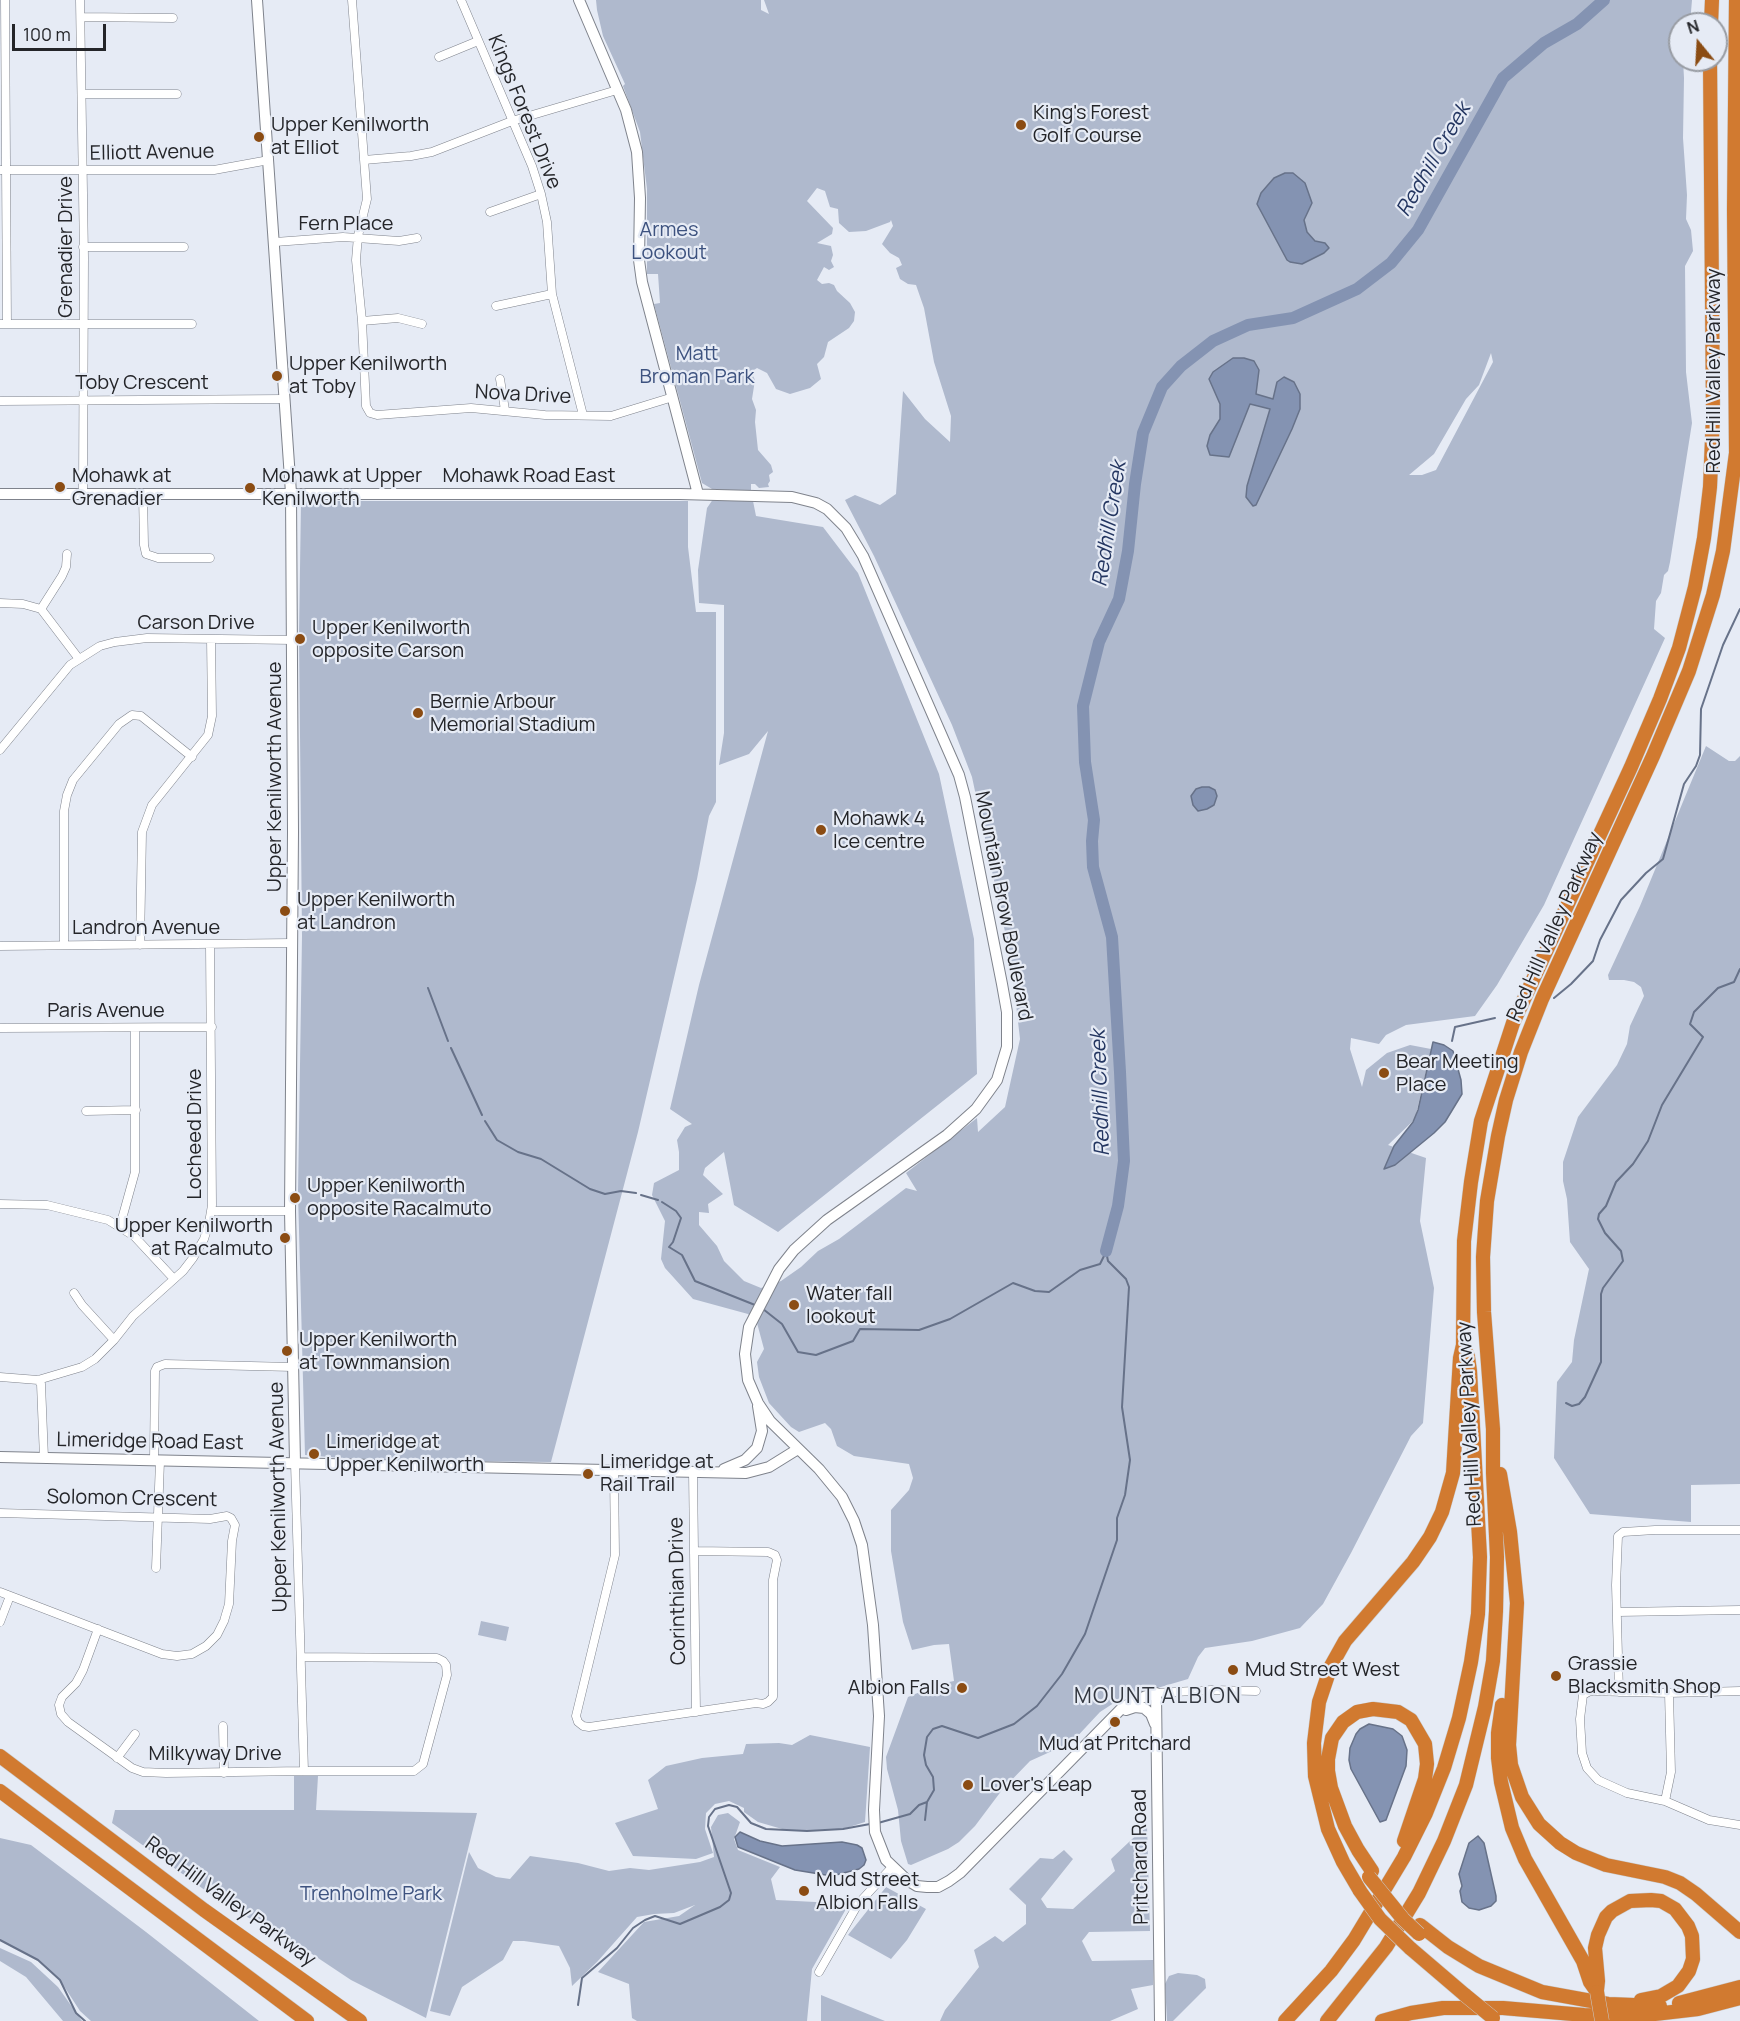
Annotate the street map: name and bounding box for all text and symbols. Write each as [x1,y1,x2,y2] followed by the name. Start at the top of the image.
[15,12,110,50] scale bar
[1668,12,1728,72] north arrow
[1684,15,1702,39] text: N
[23,22,71,46] text: 100 m
[482,31,566,193] street label: Kings Forest Drive
[1391,99,1477,221] water label: Redhill Creek
[1033,101,1149,148] place label: King's Forest Golf Course
[271,113,429,160] place label: Upper Kenilworth at Elliot
[1014,118,1028,132] marker: King's Forest Golf Course
[252,130,266,144] marker: Upper Kenilworth at Elliot
[90,140,214,166] street label: Elliott Avenue
[54,176,78,318] street label: Grenadier Drive
[299,212,393,236] street label: Fern Place
[631,218,707,265] park label: Armes Lookout
[1702,268,1726,474] street label: Red Hill Valley Parkway
[640,342,754,389] park label: Matt Broman Park
[289,352,447,399] place label: Upper Kenilworth at Toby
[270,369,284,383] marker: Upper Kenilworth at Toby
[75,371,209,395] street label: Toby Crescent
[474,380,572,410] street label: Nova Drive
[1088,459,1132,589] water label: Redhill Creek
[72,464,172,511] place label: Mohawk at Grenadier
[262,464,422,511] place label: Mohawk at Upper Kenilworth
[443,464,615,488] street label: Mohawk Road East
[53,480,67,494] marker: Mohawk at Grenadier
[243,481,257,495] marker: Mohawk at Upper Kenilworth
[137,611,255,635] street label: Carson Drive
[312,616,470,663] place label: Upper Kenilworth opposite Carson
[293,632,307,646] marker: Upper Kenilworth opposite Carson
[263,662,287,892] street label: Upper Kenilworth Avenue
[430,690,595,737] place label: Bernie Arbour Memorial Stadium
[411,706,425,720] marker: Bernie Arbour Memorial Stadium
[969,789,1037,1023] street label: Mountain Brow Boulevard
[833,807,925,854] place label: Mohawk 4 Ice centre
[814,823,828,837] marker: Mohawk 4 Ice centre
[1502,828,1608,1026] street label: Red Hill Valley Parkway
[297,888,455,935] place label: Upper Kenilworth at Landron
[278,904,292,918] marker: Upper Kenilworth at Landron
[72,916,220,940] street label: Landron Avenue
[47,999,165,1023] street label: Paris Avenue
[1086,1029,1116,1157] water label: Redhill Creek
[1396,1050,1519,1097] place label: Bear Meeting Place
[1377,1066,1391,1080] marker: Bear Meeting Place
[183,1069,207,1199] street label: Locheed Drive
[307,1174,491,1221] place label: Upper Kenilworth opposite Racalmuto
[288,1191,302,1205] marker: Upper Kenilworth opposite Racalmuto
[115,1214,273,1261] place label: Upper Kenilworth at Racalmuto
[278,1231,292,1245] marker: Upper Kenilworth at Racalmuto
[806,1282,893,1329] place label: Water fall lookout
[787,1298,801,1312] marker: Water fall lookout
[1453,1321,1487,1527] street label: Red Hill Valley Parkway
[299,1328,457,1375] place label: Upper Kenilworth at Townmansion
[280,1344,294,1358] marker: Upper Kenilworth at Townmansion
[265,1381,293,1613] street label: Upper Kenilworth Avenue
[56,1428,244,1456] street label: Limeridge Road East
[326,1430,484,1477] place label: Limeridge at Upper Kenilworth
[307,1447,321,1461] marker: Limeridge at Upper Kenilworth
[600,1450,714,1497] place label: Limeridge at Rail Trail
[581,1467,595,1481] marker: Limeridge at Rail Trail
[46,1486,218,1512] street label: Solomon Crescent
[665,1517,691,1665] street label: Corinthian Drive
[1568,1652,1721,1699] place label: Grassie Blacksmith Shop
[1245,1658,1400,1682] place label: Mud Street West
[1226,1663,1240,1677] marker: Mud Street West
[1549,1669,1563,1683] marker: Grassie Blacksmith Shop
[848,1676,950,1700] place label: Albion Falls
[955,1681,969,1695] marker: Albion Falls
[1074,1684,1242,1710] district label: MOUNT ALBION
[1108,1715,1122,1729] marker: Mud at Pritchard
[1039,1732,1191,1756] place label: Mud at Pritchard
[148,1742,282,1766] street label: Milkyway Drive
[980,1773,1092,1797] place label: Lover's Leap
[961,1778,975,1792] marker: Lover's Leap
[1128,1789,1154,1925] street label: Pritchard Road
[140,1832,320,1972] street label: Red Hill Valley Parkway
[816,1868,919,1915] place label: Mud Street Albion Falls
[300,1882,442,1906] park label: Trenholme Park
[797,1884,811,1898] marker: Mud Street Albion Falls

